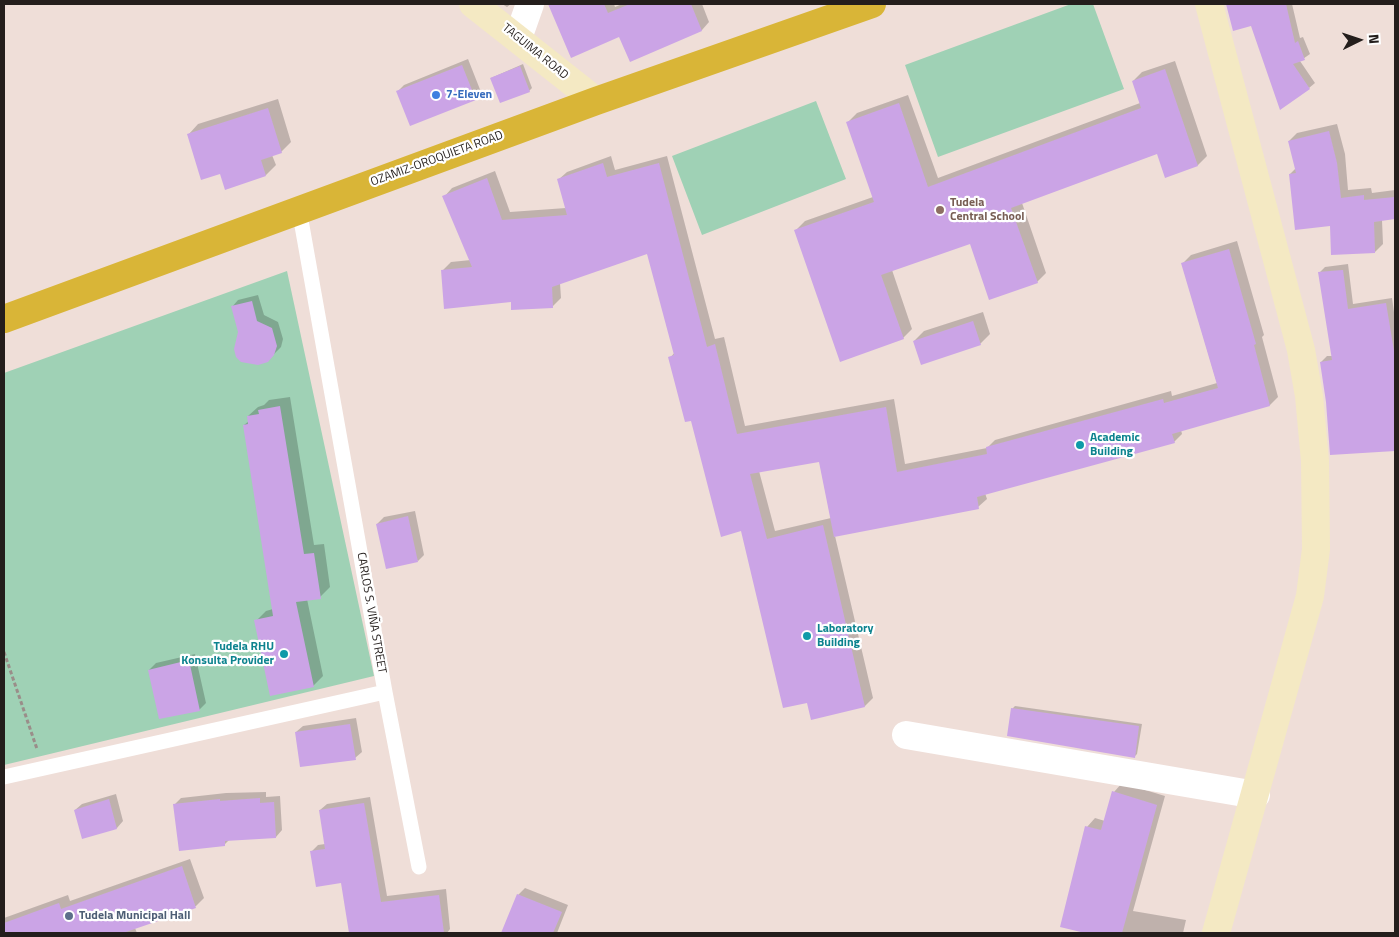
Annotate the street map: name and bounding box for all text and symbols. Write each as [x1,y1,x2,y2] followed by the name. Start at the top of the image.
[1334,15,1384,65] north arrow
[499,21,571,83] street label: TAGUIMA ROAD
[1364,33,1385,44] text: N
[446,88,492,102] place label: 7-Eleven
[430,89,442,101] marker: 7-Eleven
[369,128,505,190] street label: OZAMIZ-OROQUIETA ROAD
[950,196,1025,224] place label: Tudela Central School
[934,204,946,216] marker: Tudela Central School
[1090,431,1140,459] place label: Academic Building
[1074,439,1086,451] marker: Academic Building
[353,551,389,675] street label: CARLOS S. VIÑA STREET
[817,622,874,650] place label: Laboratory Building
[801,630,813,642] marker: Laboratory Building
[181,640,274,668] place label: Tudela RHU Konsulta Provider
[278,648,290,660] marker: Tudela RHU Konsulta Provider
[79,909,190,923] place label: Tudela Municipal Hall
[63,910,75,922] marker: Tudela Municipal Hall

